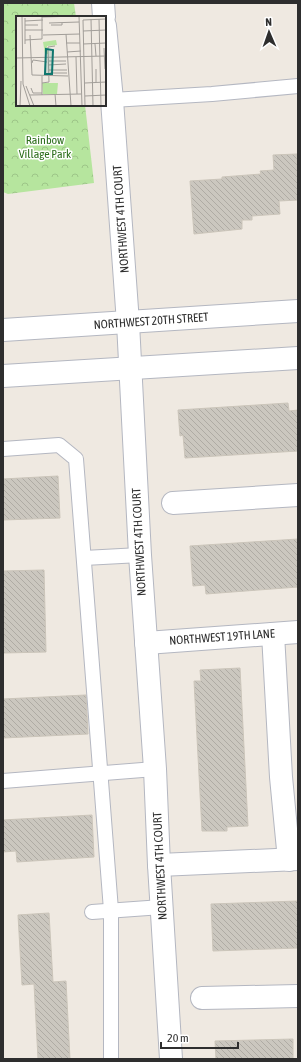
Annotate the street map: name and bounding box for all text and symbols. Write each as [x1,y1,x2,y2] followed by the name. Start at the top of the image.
[249,12,289,52] north arrow
[16,16,106,106] inset map
[265,16,272,28] text: N
[19,133,72,161] park label: Rainbow Village Park
[110,164,132,273] street label: NORTHWEST 4TH COURT
[93,310,210,332] street label: NORTHWEST 20TH STREET
[129,487,149,596] street label: NORTHWEST 4TH COURT
[169,626,275,648] street label: NORTHWEST 19TH LANE
[150,811,170,920] street label: NORTHWEST 4TH COURT
[161,1024,238,1050] scale bar
[167,1031,189,1045] text: 20 m

